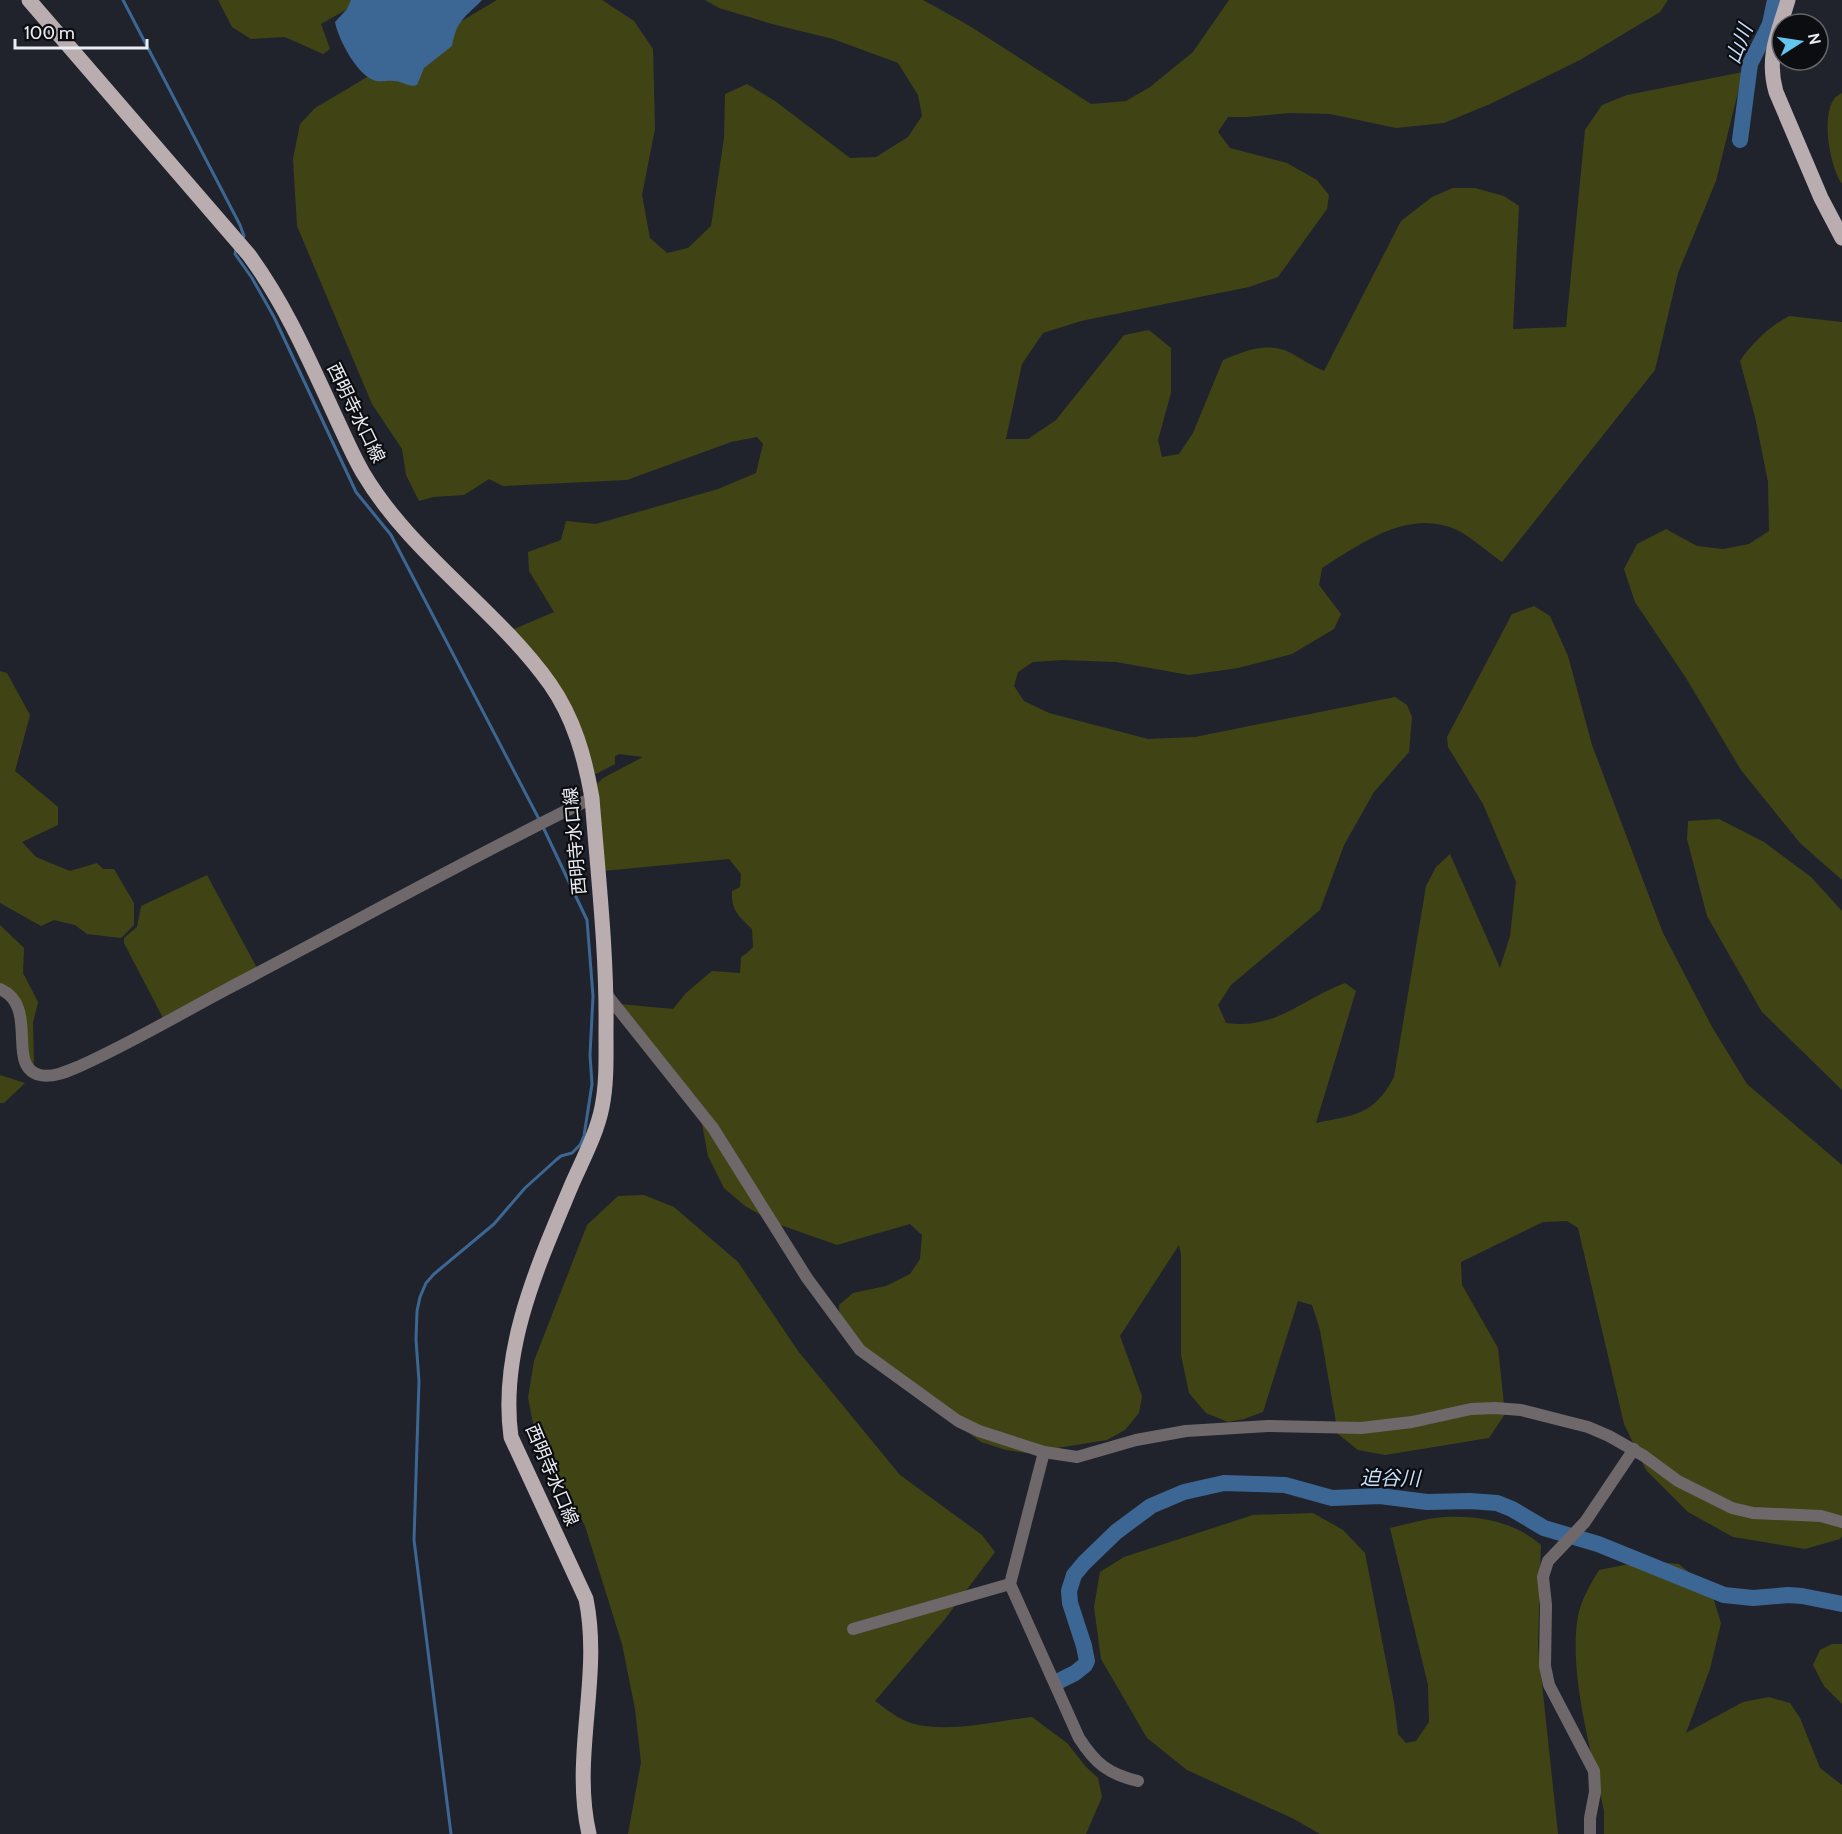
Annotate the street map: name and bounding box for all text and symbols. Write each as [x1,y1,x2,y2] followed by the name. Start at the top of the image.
[15,12,147,50] scale bar
[1770,12,1830,72] north arrow
[1721,19,1758,67] water label: 山川
[24,22,75,44] text: 100 m
[1804,31,1825,46] text: N
[322,360,390,466] street label: 西明寺水口線
[559,786,591,896] street label: 西明寺水口線
[521,1421,583,1529] street label: 西明寺水口線
[1360,1465,1422,1491] water label: 迫谷川

